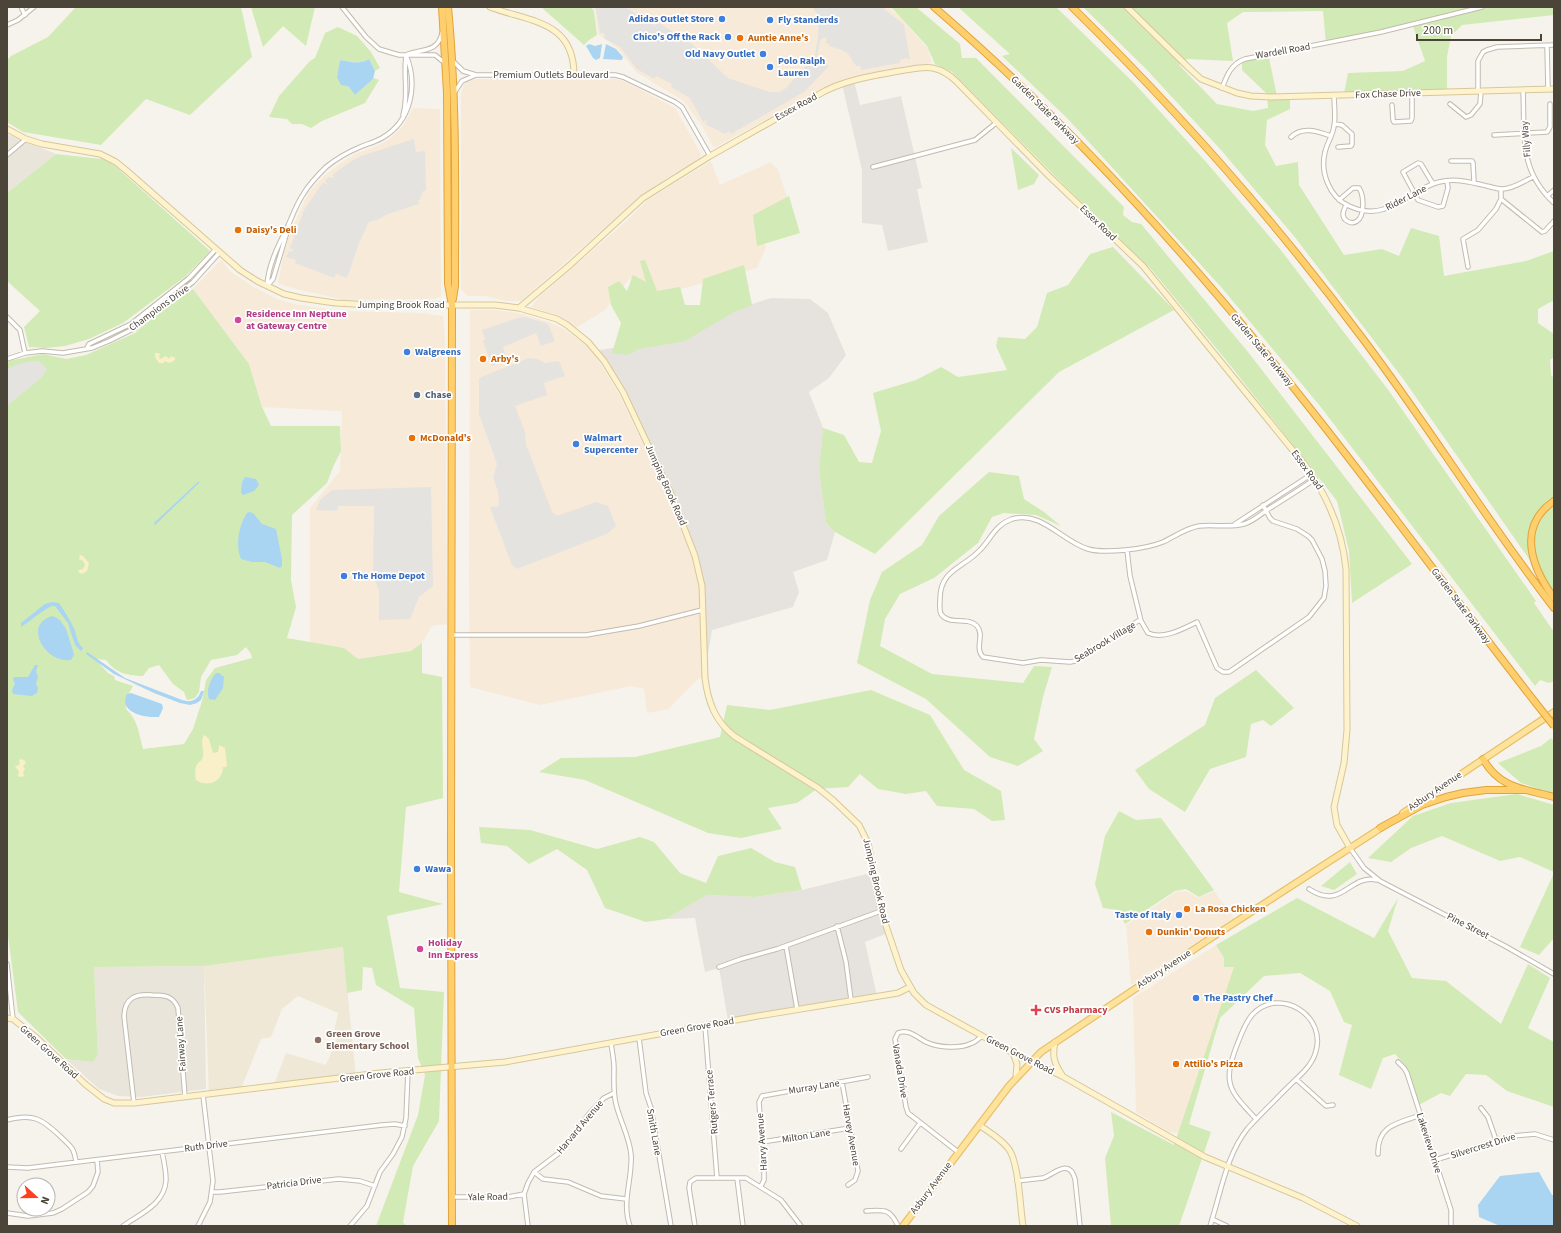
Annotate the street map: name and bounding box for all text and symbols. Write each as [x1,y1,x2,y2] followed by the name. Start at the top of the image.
[628,12,714,26] place label: Adidas Outlet Store
[778,13,839,27] place label: Fly Standerds
[717,14,727,24] marker: Adidas Outlet Store
[765,15,775,25] marker: Fly Standerds
[1417,16,1541,42] scale bar
[1423,22,1453,39] text: 200 m
[633,30,721,44] place label: Chico's Off the Rack
[747,31,809,45] place label: Auntie Anne's
[723,32,733,42] marker: Chico's Off the Rack
[735,33,745,43] marker: Auntie Anne's
[1255,39,1311,63] street label: Wardell Road
[685,47,755,61] place label: Old Navy Outlet
[758,49,768,59] marker: Old Navy Outlet
[778,54,826,80] place label: Polo Ralph Lauren
[765,62,775,72] marker: Polo Ralph Lauren
[493,68,609,82] street label: Premium Outlets Boulevard
[1008,73,1083,148] street label: Garden State Parkway
[1355,86,1421,102] street label: Fox Chase Drive
[772,90,820,124] street label: Essex Road
[1517,120,1535,158] street label: Filly Way
[1383,182,1429,214] street label: Rider Lane
[1076,202,1120,244] street label: Essex Road
[246,223,297,237] place label: Daisy's Deli
[233,225,243,235] marker: Daisy's Deli
[126,281,192,335] street label: Champions Drive
[357,298,445,312] street label: Jumping Brook Road
[246,307,347,333] place label: Residence Inn Neptune at Gateway Centre
[1227,310,1297,390] street label: Garden State Parkway
[233,315,243,325] marker: Residence Inn Neptune at Gateway Centre
[415,345,461,359] place label: Walgreens
[402,347,412,357] marker: Walgreens
[490,352,519,366] place label: Arby's
[478,354,488,364] marker: Arby's
[425,388,451,402] place label: Chase
[412,390,422,400] marker: Chase
[420,431,472,445] place label: McDonald's
[584,431,638,457] place label: Walmart Supercenter
[407,433,417,443] marker: McDonald's
[571,439,581,449] marker: Walmart Supercenter
[642,442,690,528] street label: Jumping Brook Road
[1288,447,1326,493] street label: Essex Road
[1428,565,1494,647] street label: Garden State Parkway
[352,569,425,583] place label: The Home Depot
[339,571,349,581] marker: The Home Depot
[1072,618,1138,666] street label: Seabrook Village
[1405,768,1465,814] street label: Asbury Avenue
[859,837,893,925] street label: Jumping Brook Road
[425,862,451,876] place label: Wawa
[412,864,422,874] marker: Wawa
[1195,902,1266,916] place label: La Rosa Chicken
[1182,904,1192,914] marker: La Rosa Chicken
[1115,908,1172,922] place label: Taste of Italy
[1445,909,1492,943] street label: Pine Street
[1174,910,1184,920] marker: Taste of Italy
[1157,925,1226,939] place label: Dunkin' Donuts
[1144,927,1154,937] marker: Dunkin' Donuts
[428,936,479,962] place label: Holiday Inn Express
[415,944,425,954] marker: Holiday Inn Express
[1134,946,1194,992] street label: Asbury Avenue
[1204,991,1273,1005] place label: The Pastry Chef
[1191,993,1201,1003] marker: The Pastry Chef
[1044,1003,1108,1017] place label: CVS Pharmacy
[1031,1005,1041,1015] marker: CVS Pharmacy
[659,1014,735,1040] street label: Green Grove Road
[172,1016,190,1072] street label: Fairway Lane
[16,1022,82,1082] street label: Green Grove Road
[326,1027,409,1053] place label: Green Grove Elementary School
[983,1032,1057,1078] street label: Green Grove Road
[313,1035,323,1045] marker: Green Grove Elementary School
[889,1043,911,1099] street label: Vanada Drive
[1183,1057,1243,1071] place label: Attilio's Pizza
[1171,1059,1181,1069] marker: Attilio's Pizza
[339,1064,415,1086] street label: Green Grove Road
[702,1069,722,1135] street label: Rutgers Terrace
[787,1076,841,1098] street label: Murray Lane
[553,1097,607,1157] street label: Harvard Avenue
[839,1103,863,1167] street label: Harvey Avenue
[643,1108,665,1157] street label: Smith Lane
[1413,1111,1445,1175] street label: Lakeview Drive
[753,1113,771,1171] street label: Harvy Avenue
[781,1125,831,1147] street label: Milton Lane
[1449,1129,1517,1163] street label: Silvercrest Drive
[183,1136,229,1156] street label: Ruth Drive
[907,1159,955,1217] street label: Asbury Avenue
[266,1173,322,1193] street label: Patricia Drive
[16,1177,56,1217] north arrow
[467,1190,508,1204] street label: Yale Road
[37,1194,53,1207] text: N

